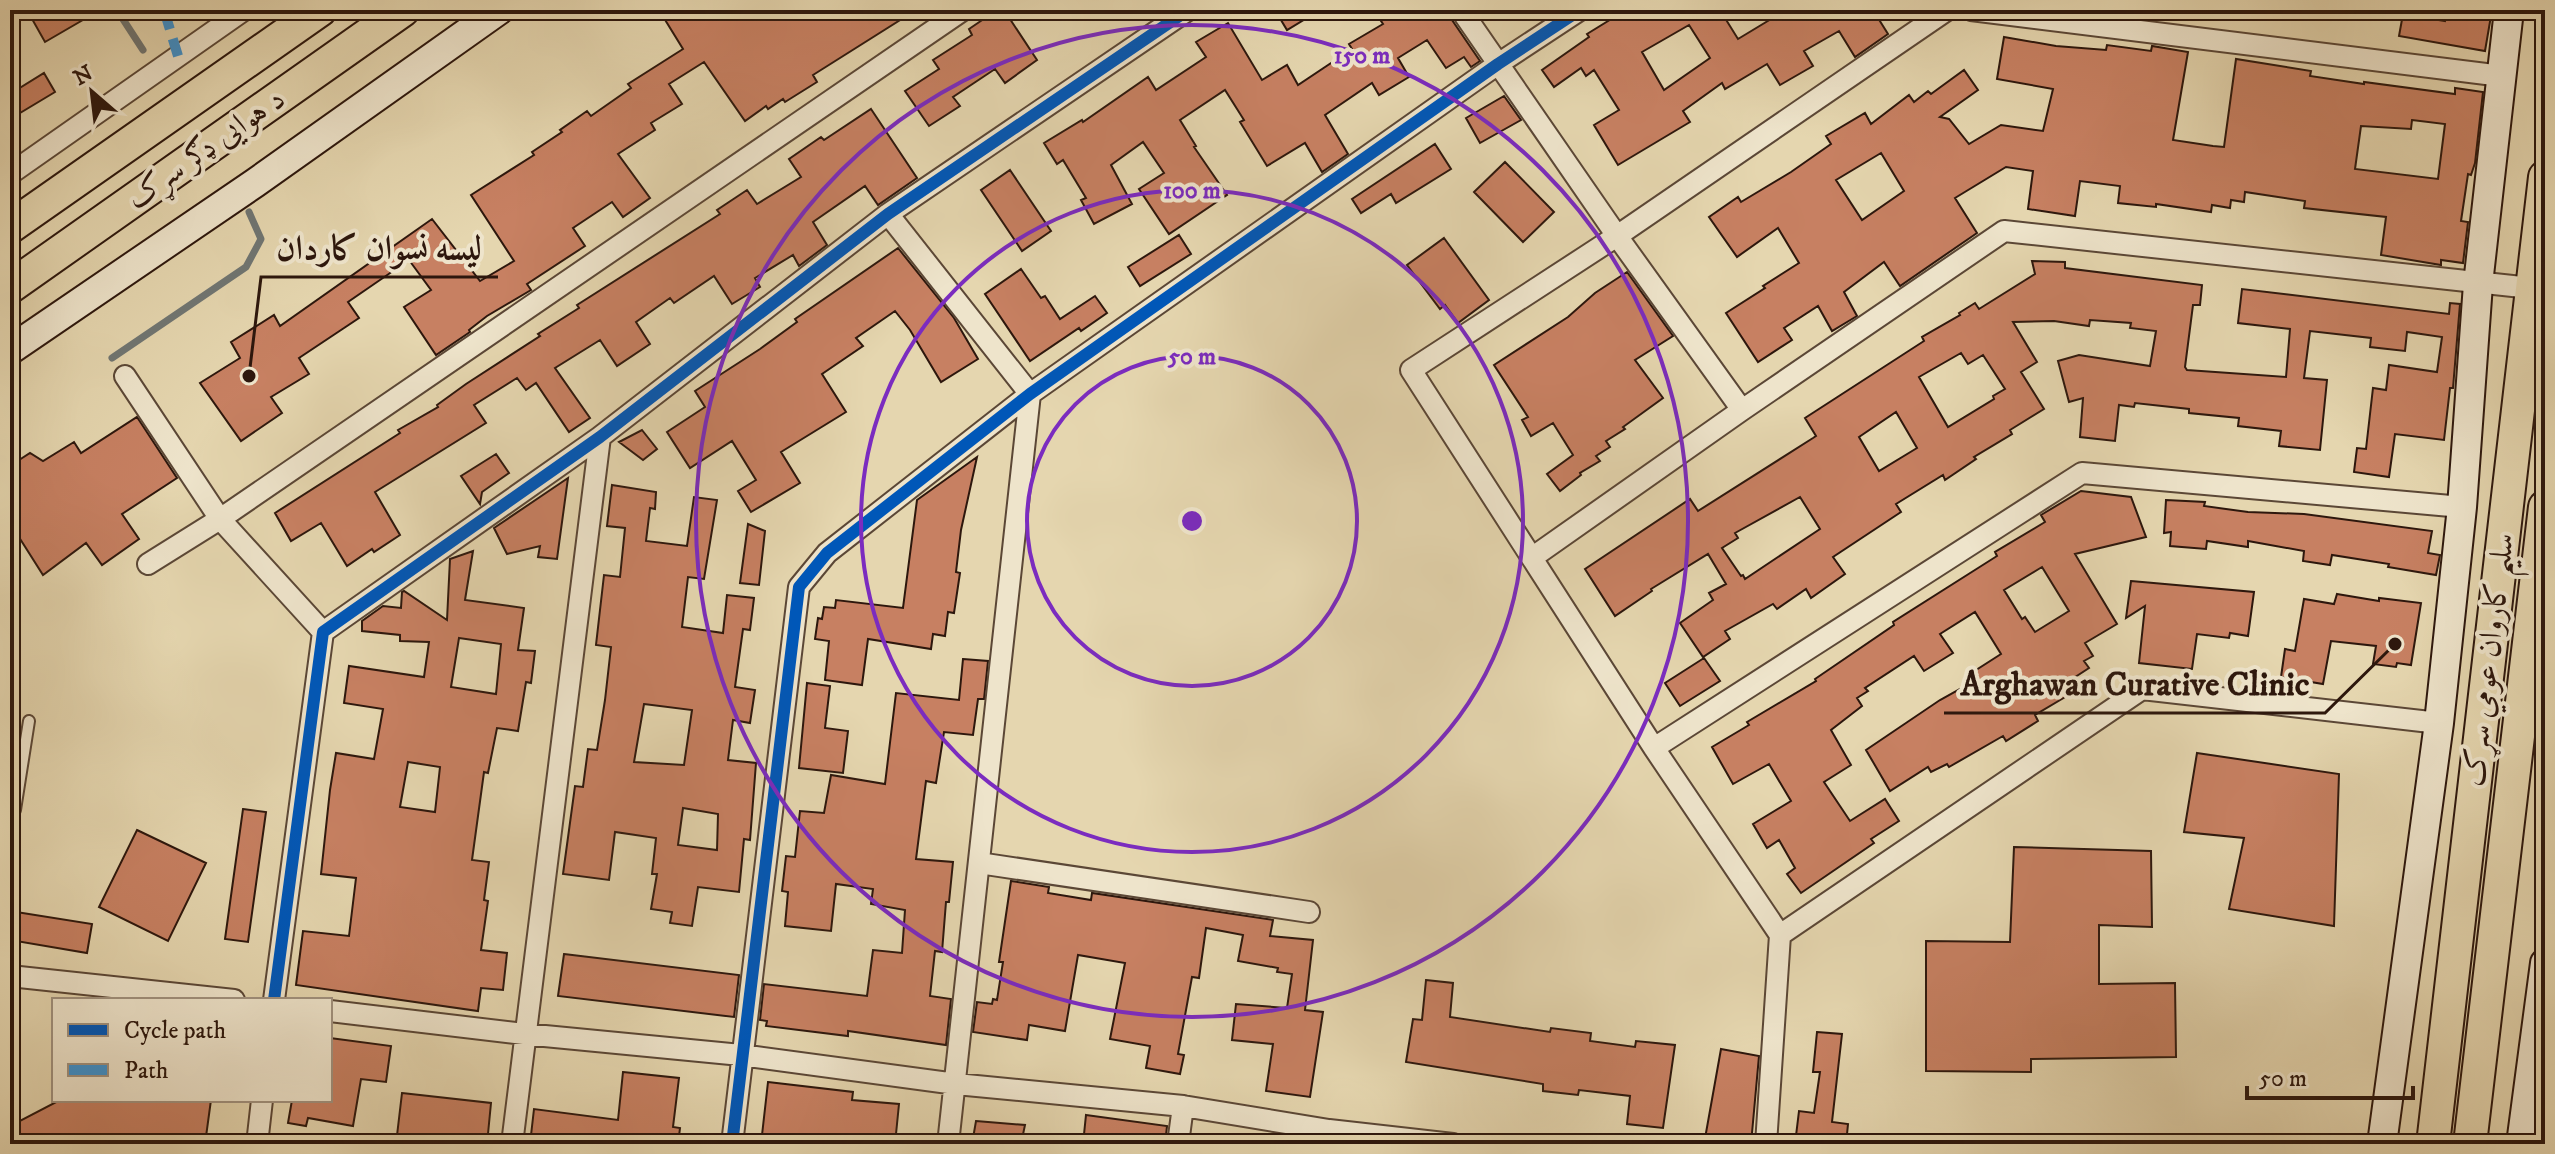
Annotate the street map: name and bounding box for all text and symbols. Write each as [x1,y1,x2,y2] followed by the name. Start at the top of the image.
[1334,41,1390,71] text: 150 m
[52,52,132,132] north arrow
[69,60,98,92] text: N
[119,79,295,221] street label: د هوایی ډګر سړک
[1163,176,1221,206] text: 100 m
[261,219,498,277] callout: لیسه نسوان کاردان
[276,228,482,270] text: لیسه نسوان کاردان
[1167,342,1216,372] text: 50 m
[1178,507,1206,535] centre of rings
[2454,531,2534,790] street label: سلیم کاروان عومي سړک
[1944,655,2325,713] callout: Arghawan Curative Clinic
[1960,664,2310,706] text: Arghawan Curative Clinic
[52,998,332,1102] legend
[124,1016,226,1046] text: Cycle path
[2247,1050,2413,1100] scale bar
[124,1056,169,1086] text: Path
[2259,1064,2307,1094] text: 50 m

